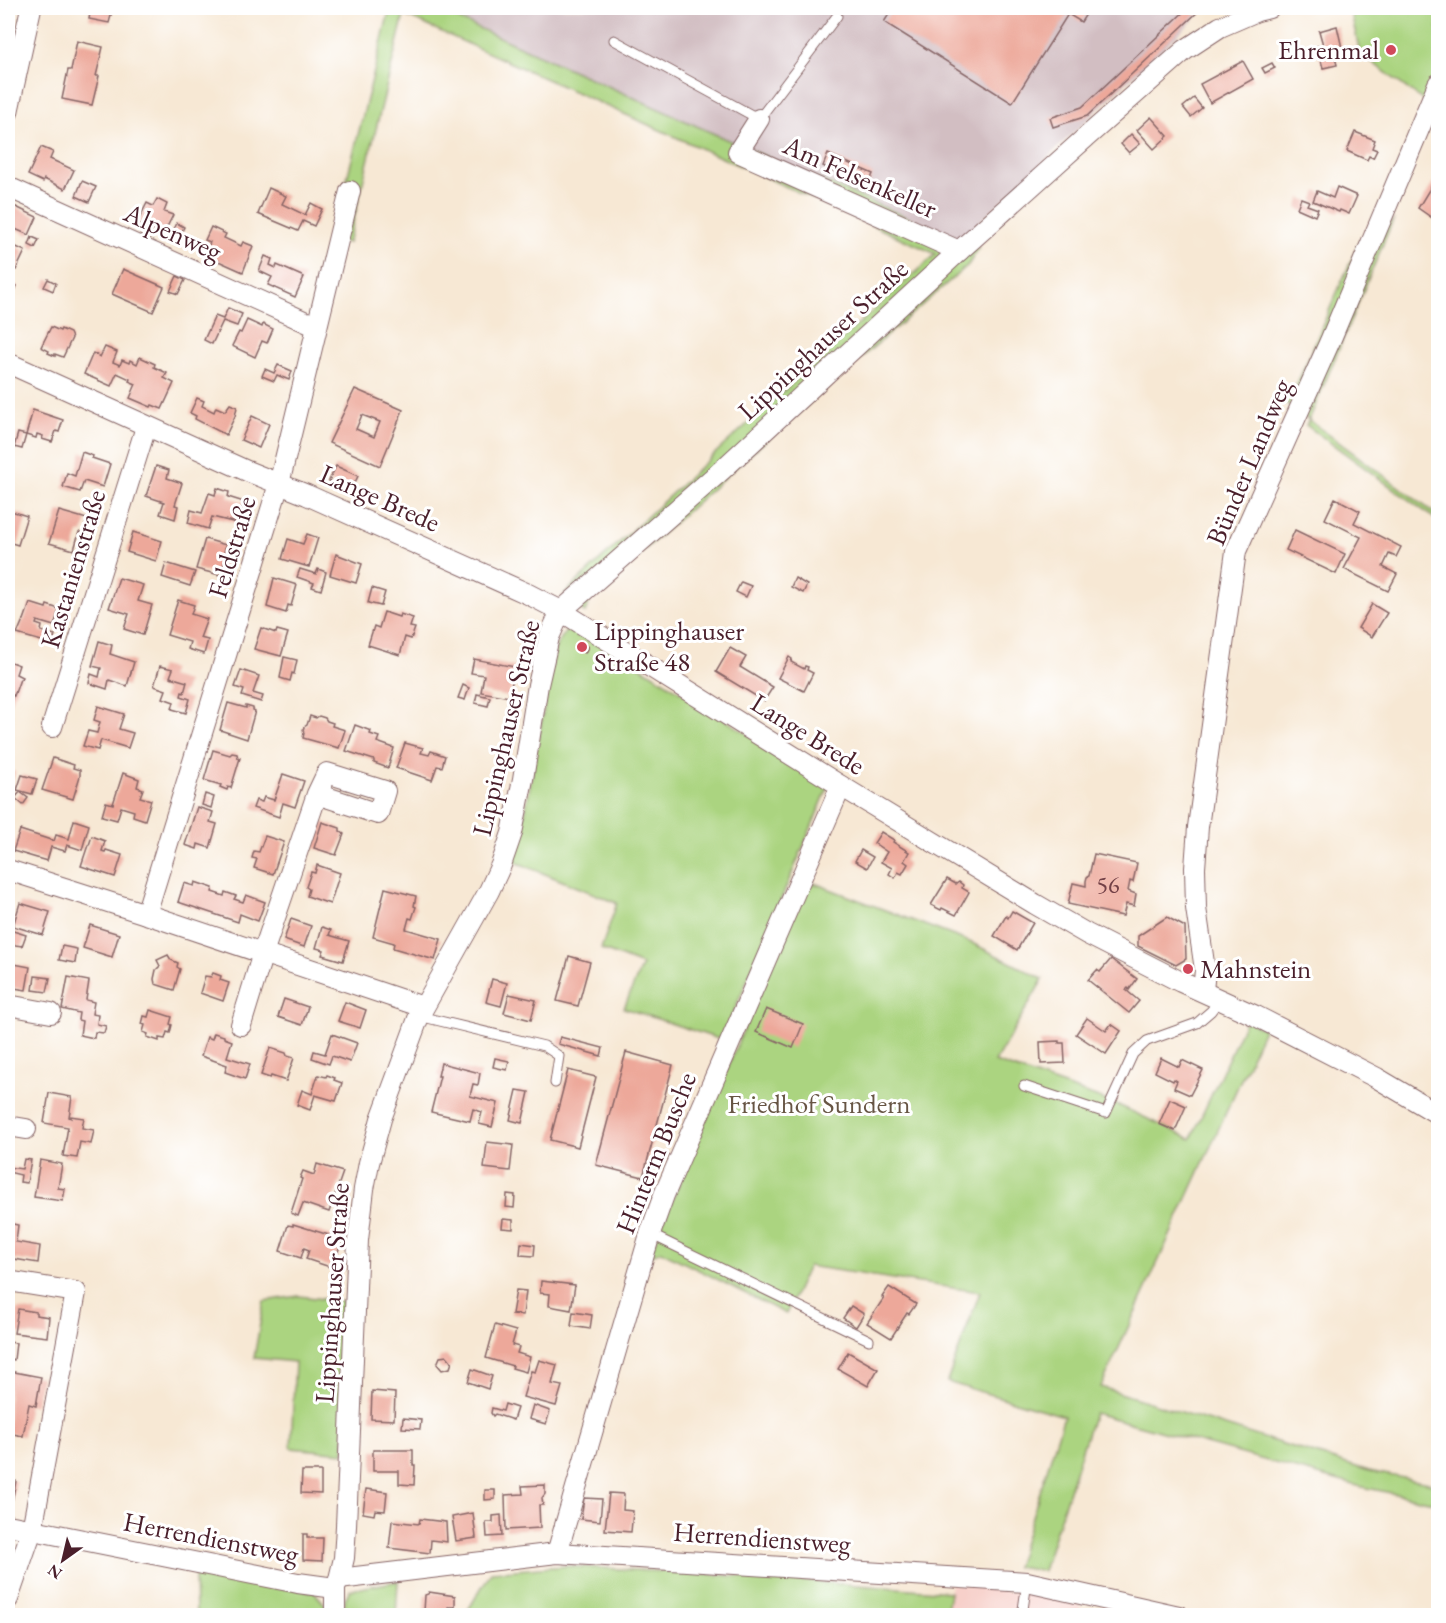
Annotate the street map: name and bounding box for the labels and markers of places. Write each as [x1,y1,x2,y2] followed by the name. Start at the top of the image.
[1278,32,1379,67] place label: Ehrenmal
[1384,43,1398,57] marker: Ehrenmal
[594,613,744,679] place label: Lippinghauser Straße 48
[575,640,589,654] marker: Lippinghauser Straße 48
[1200,951,1311,986] place label: Mahnstein
[1181,962,1195,976] marker: Mahnstein

